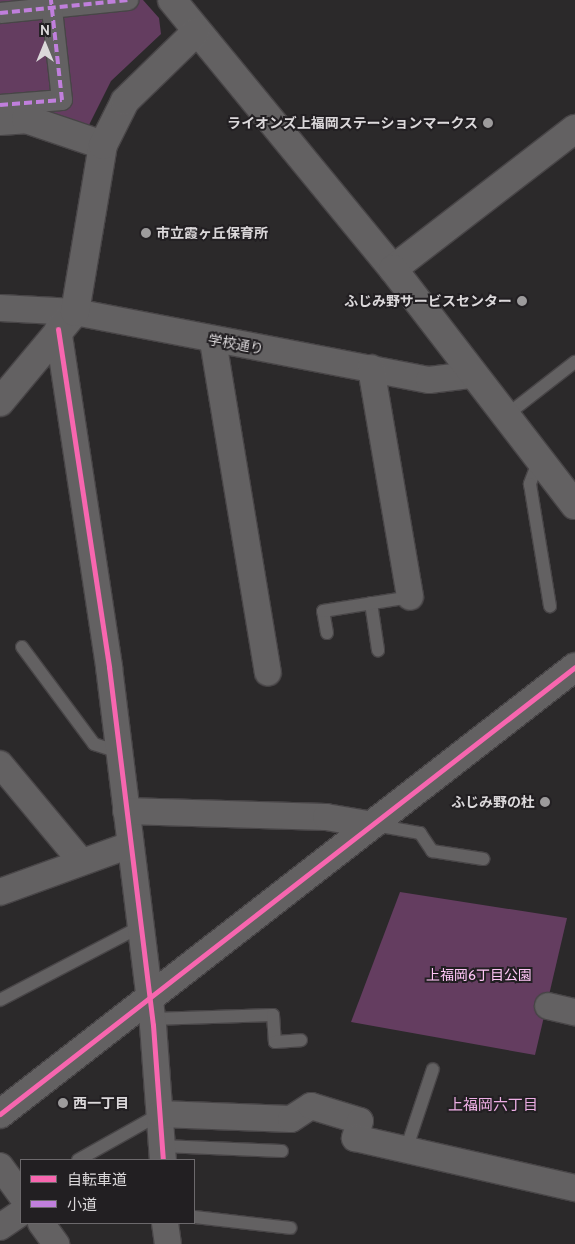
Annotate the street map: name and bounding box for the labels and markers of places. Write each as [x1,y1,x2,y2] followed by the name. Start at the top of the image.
[226,115,478,131] place label: ライオンズ上福岡ステーションマークス
[482,117,494,129] marker: ライオンズ上福岡ステーションマークス
[156,225,268,241] place label: 市立霞ヶ丘保育所
[140,227,152,239] marker: 市立霞ヶ丘保育所
[344,293,512,309] place label: ふじみ野サービスセンター
[516,295,528,307] marker: ふじみ野サービスセンター
[451,794,535,810] place label: ふじみ野の杜
[539,796,551,808] marker: ふじみ野の杜
[73,1095,129,1111] place label: 西一丁目
[57,1097,69,1109] marker: 西一丁目

